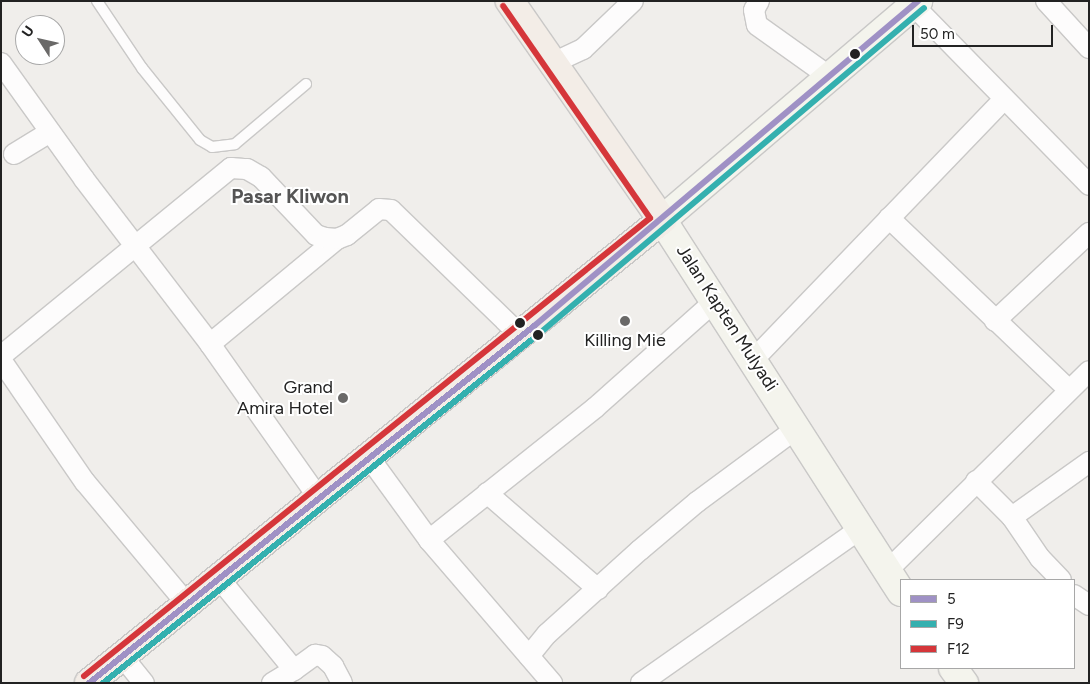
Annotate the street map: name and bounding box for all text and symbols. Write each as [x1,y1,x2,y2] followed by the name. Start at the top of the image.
[15,15,65,65] north arrow
[915,15,1056,47] scale bar
[18,23,38,41] text: U
[920,25,955,43] text: 50 m
[850,49,860,59] unlabelled marker
[231,184,349,208] district label: Pasar Kliwon
[672,241,782,395] street label: Jalan Kapten Mulyadi
[619,315,631,327] marker: Killing Mie
[515,318,525,328] unlabelled marker
[584,329,666,351] place label: Killing Mie
[533,330,543,340] unlabelled marker
[237,377,333,419] place label: Grand Amira Hotel
[337,392,349,404] marker: Grand Amira Hotel
[900,579,1075,669] legend
[947,590,956,608] text: 5
[947,615,964,633] text: F9
[947,640,970,658] text: F12

